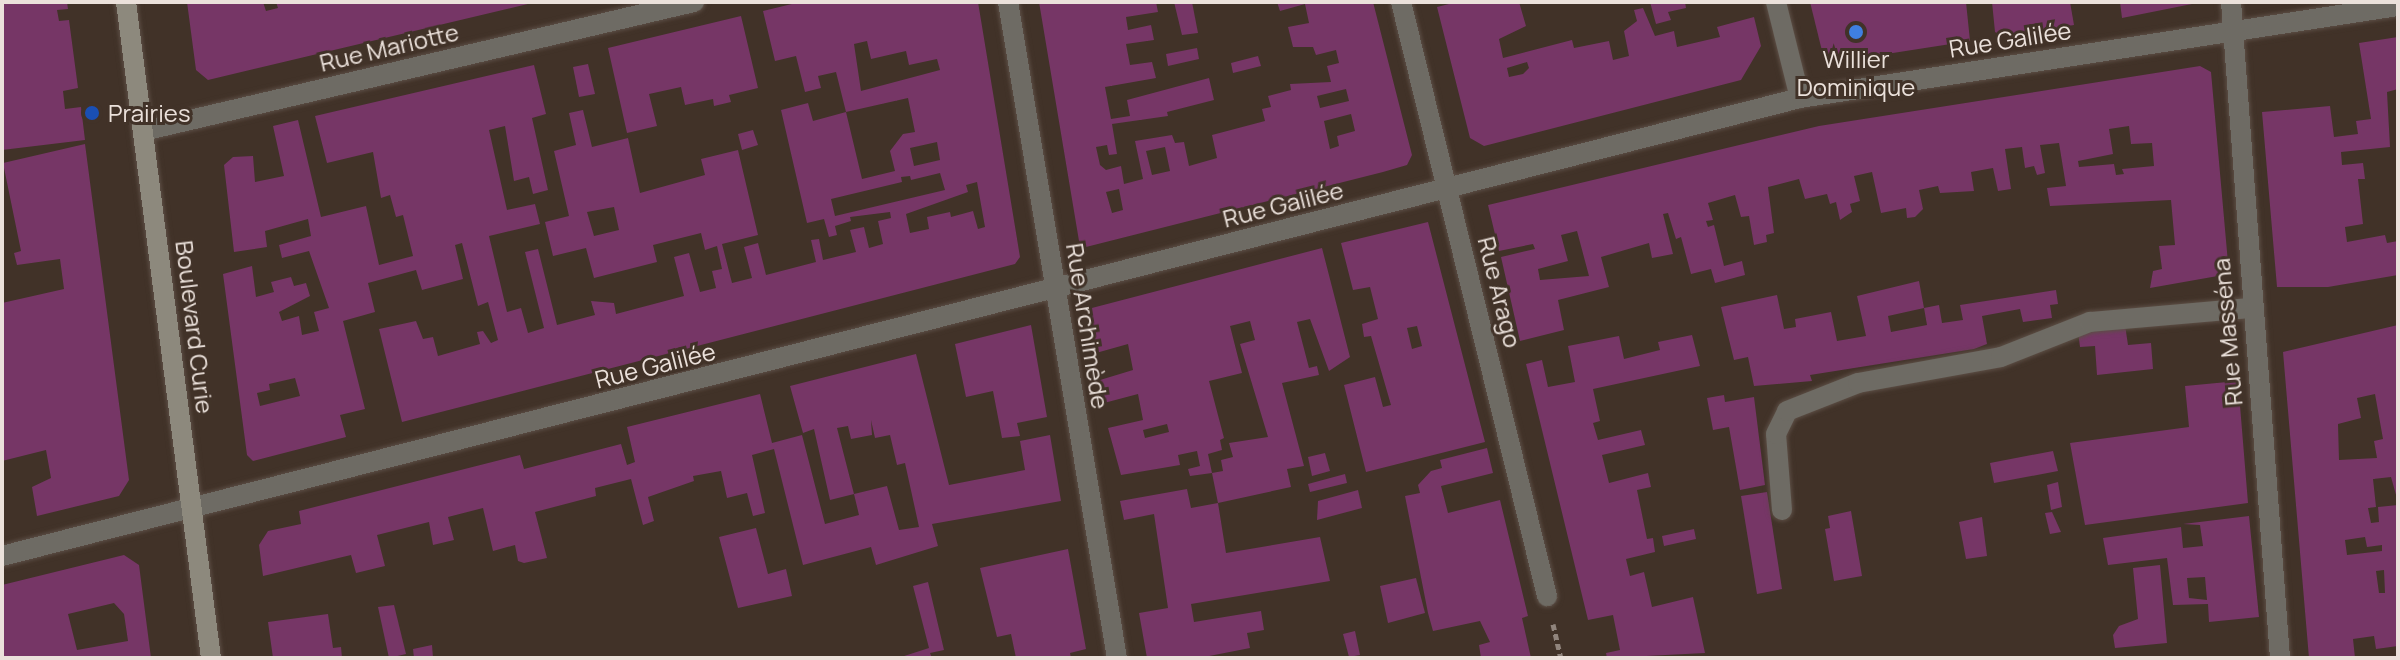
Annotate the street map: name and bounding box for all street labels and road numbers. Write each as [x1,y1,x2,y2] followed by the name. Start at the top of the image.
[1947,15,2073,63] street label: Rue Galilée
[317,17,461,77] street label: Rue Mariotte
[1220,175,1346,233] street label: Rue Galilée
[1472,234,1528,350] street label: Rue Arago
[170,239,220,415] street label: Boulevard Curie
[1061,241,1115,411] street label: Rue Archimède
[2206,257,2248,407] street label: Rue Masséna
[592,336,718,394] street label: Rue Galilée

